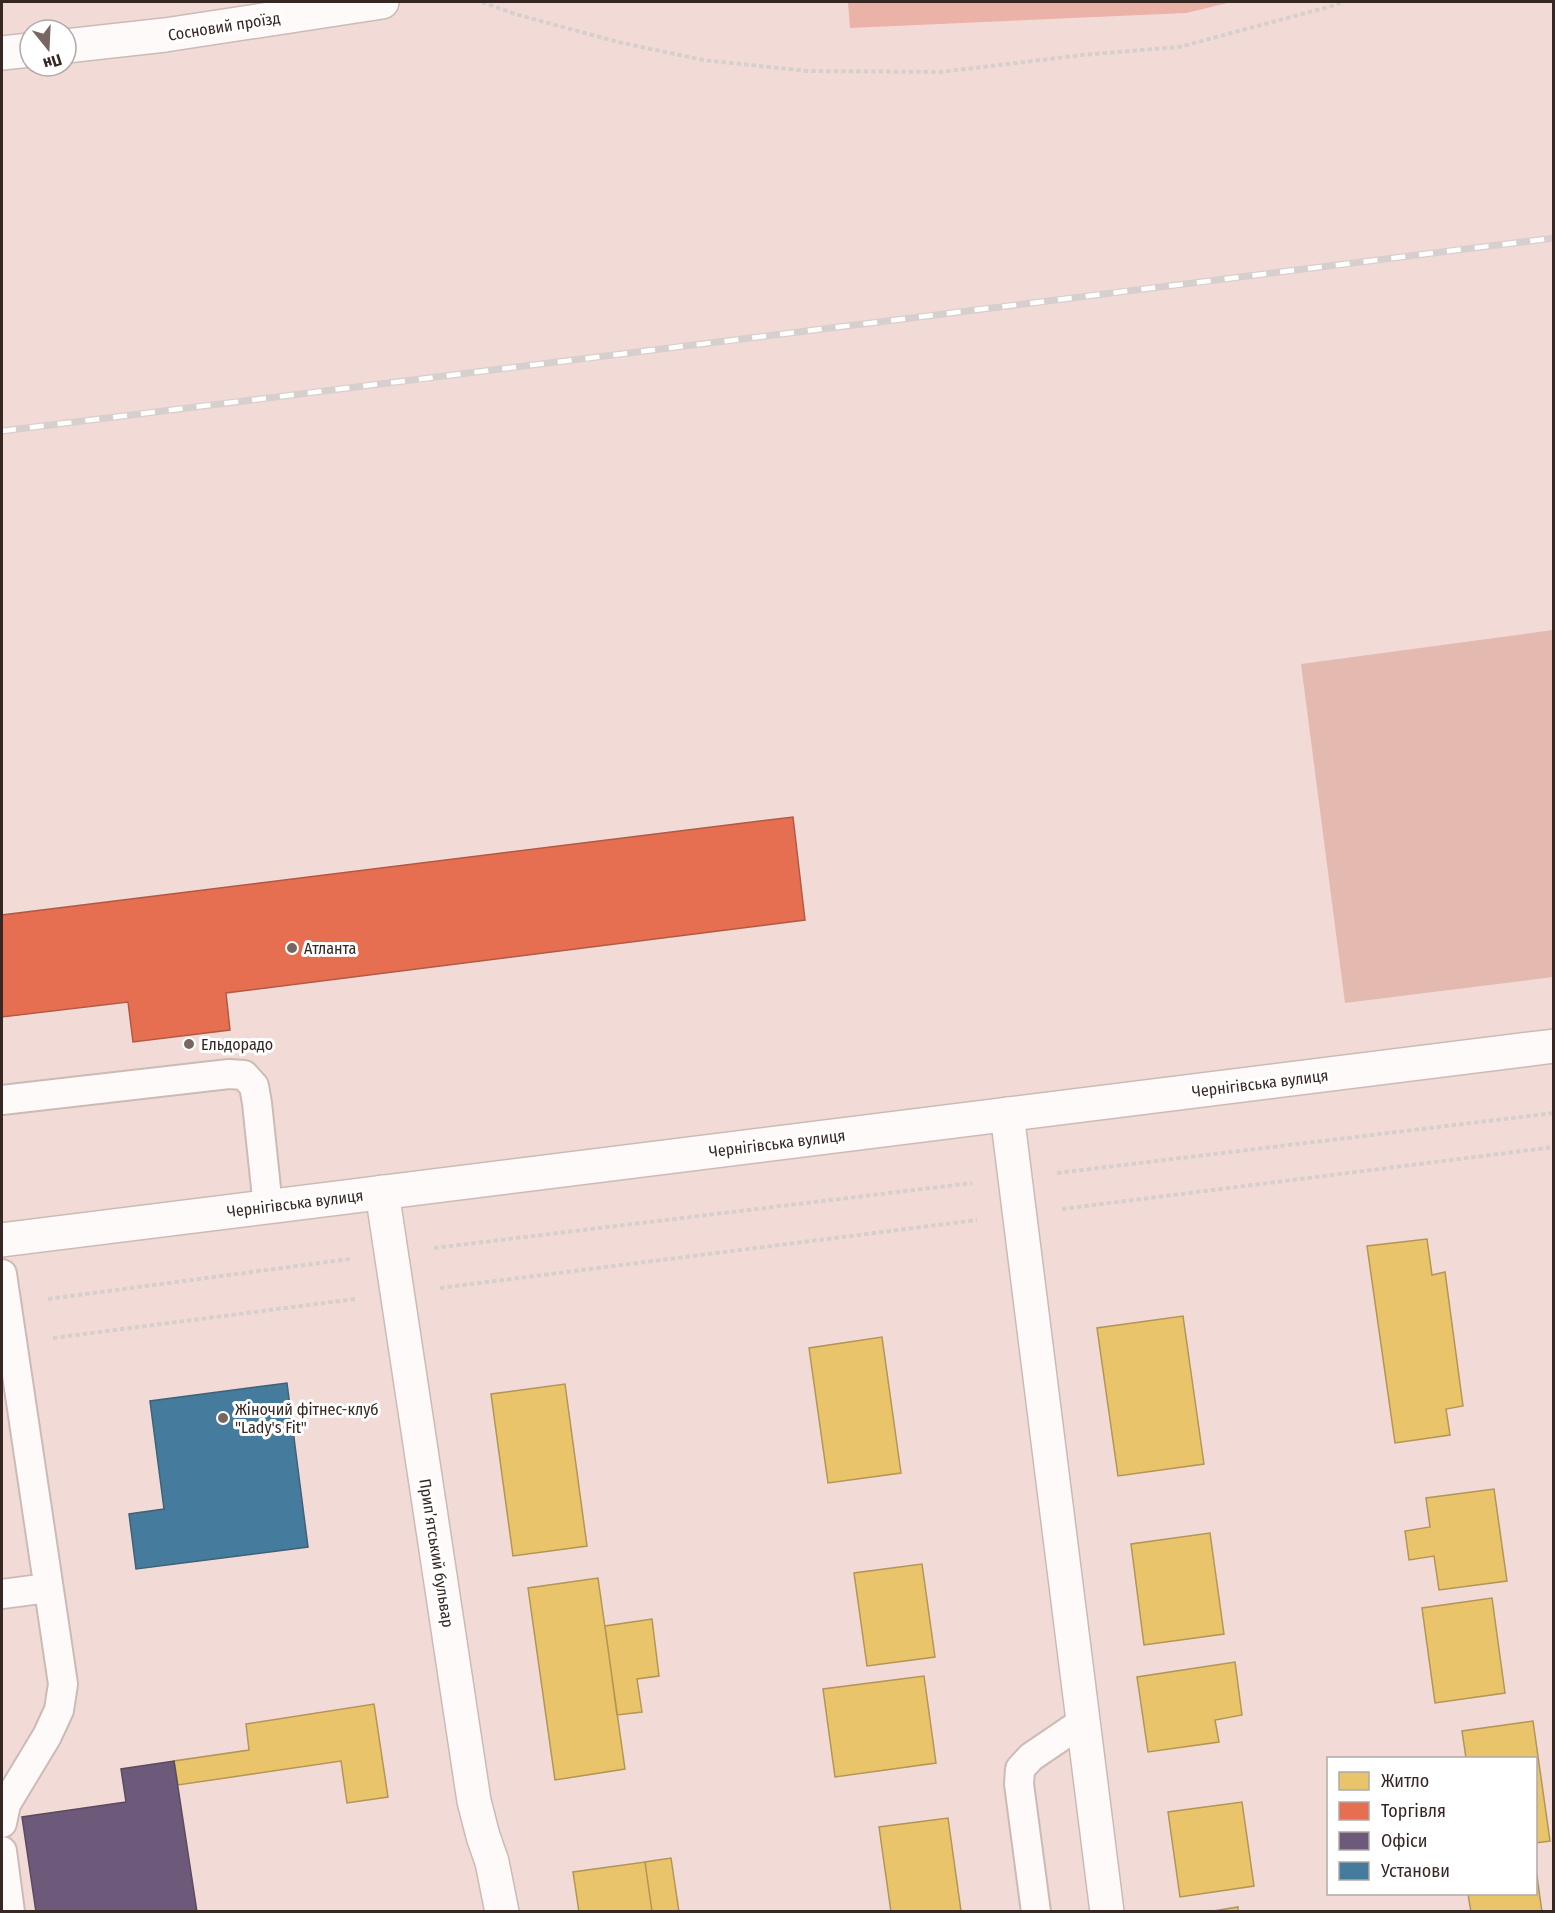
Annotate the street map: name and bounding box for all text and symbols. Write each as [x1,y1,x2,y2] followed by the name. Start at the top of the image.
[167,8,282,45] street label: Сосновий проїзд
[18,18,78,78] north arrow
[41,50,64,74] text: Пн
[304,939,357,958] place label: Атланта
[285,941,299,955] marker: Атланта
[201,1035,273,1054] place label: Ельдорадо
[182,1037,196,1051] marker: Ельдорадо
[1191,1066,1329,1101] street label: Чернігівська вулиця
[708,1126,846,1161] street label: Чернігівська вулиця
[226,1186,364,1221] street label: Чернігівська вулиця
[235,1400,379,1437] place label: Жіночий фітнес-клуб "Lady's Fit"
[216,1411,230,1425] marker: Жіночий фітнес-клуб "Lady's Fit"
[415,1477,458,1629] street label: Припʼятський бульвар
[1327,1757,1537,1895] legend
[1381,1770,1429,1792] text: Житло
[1381,1800,1446,1822] text: Торгівля
[1381,1830,1427,1852] text: Офіси
[1380,1860,1450,1882] text: Установи

